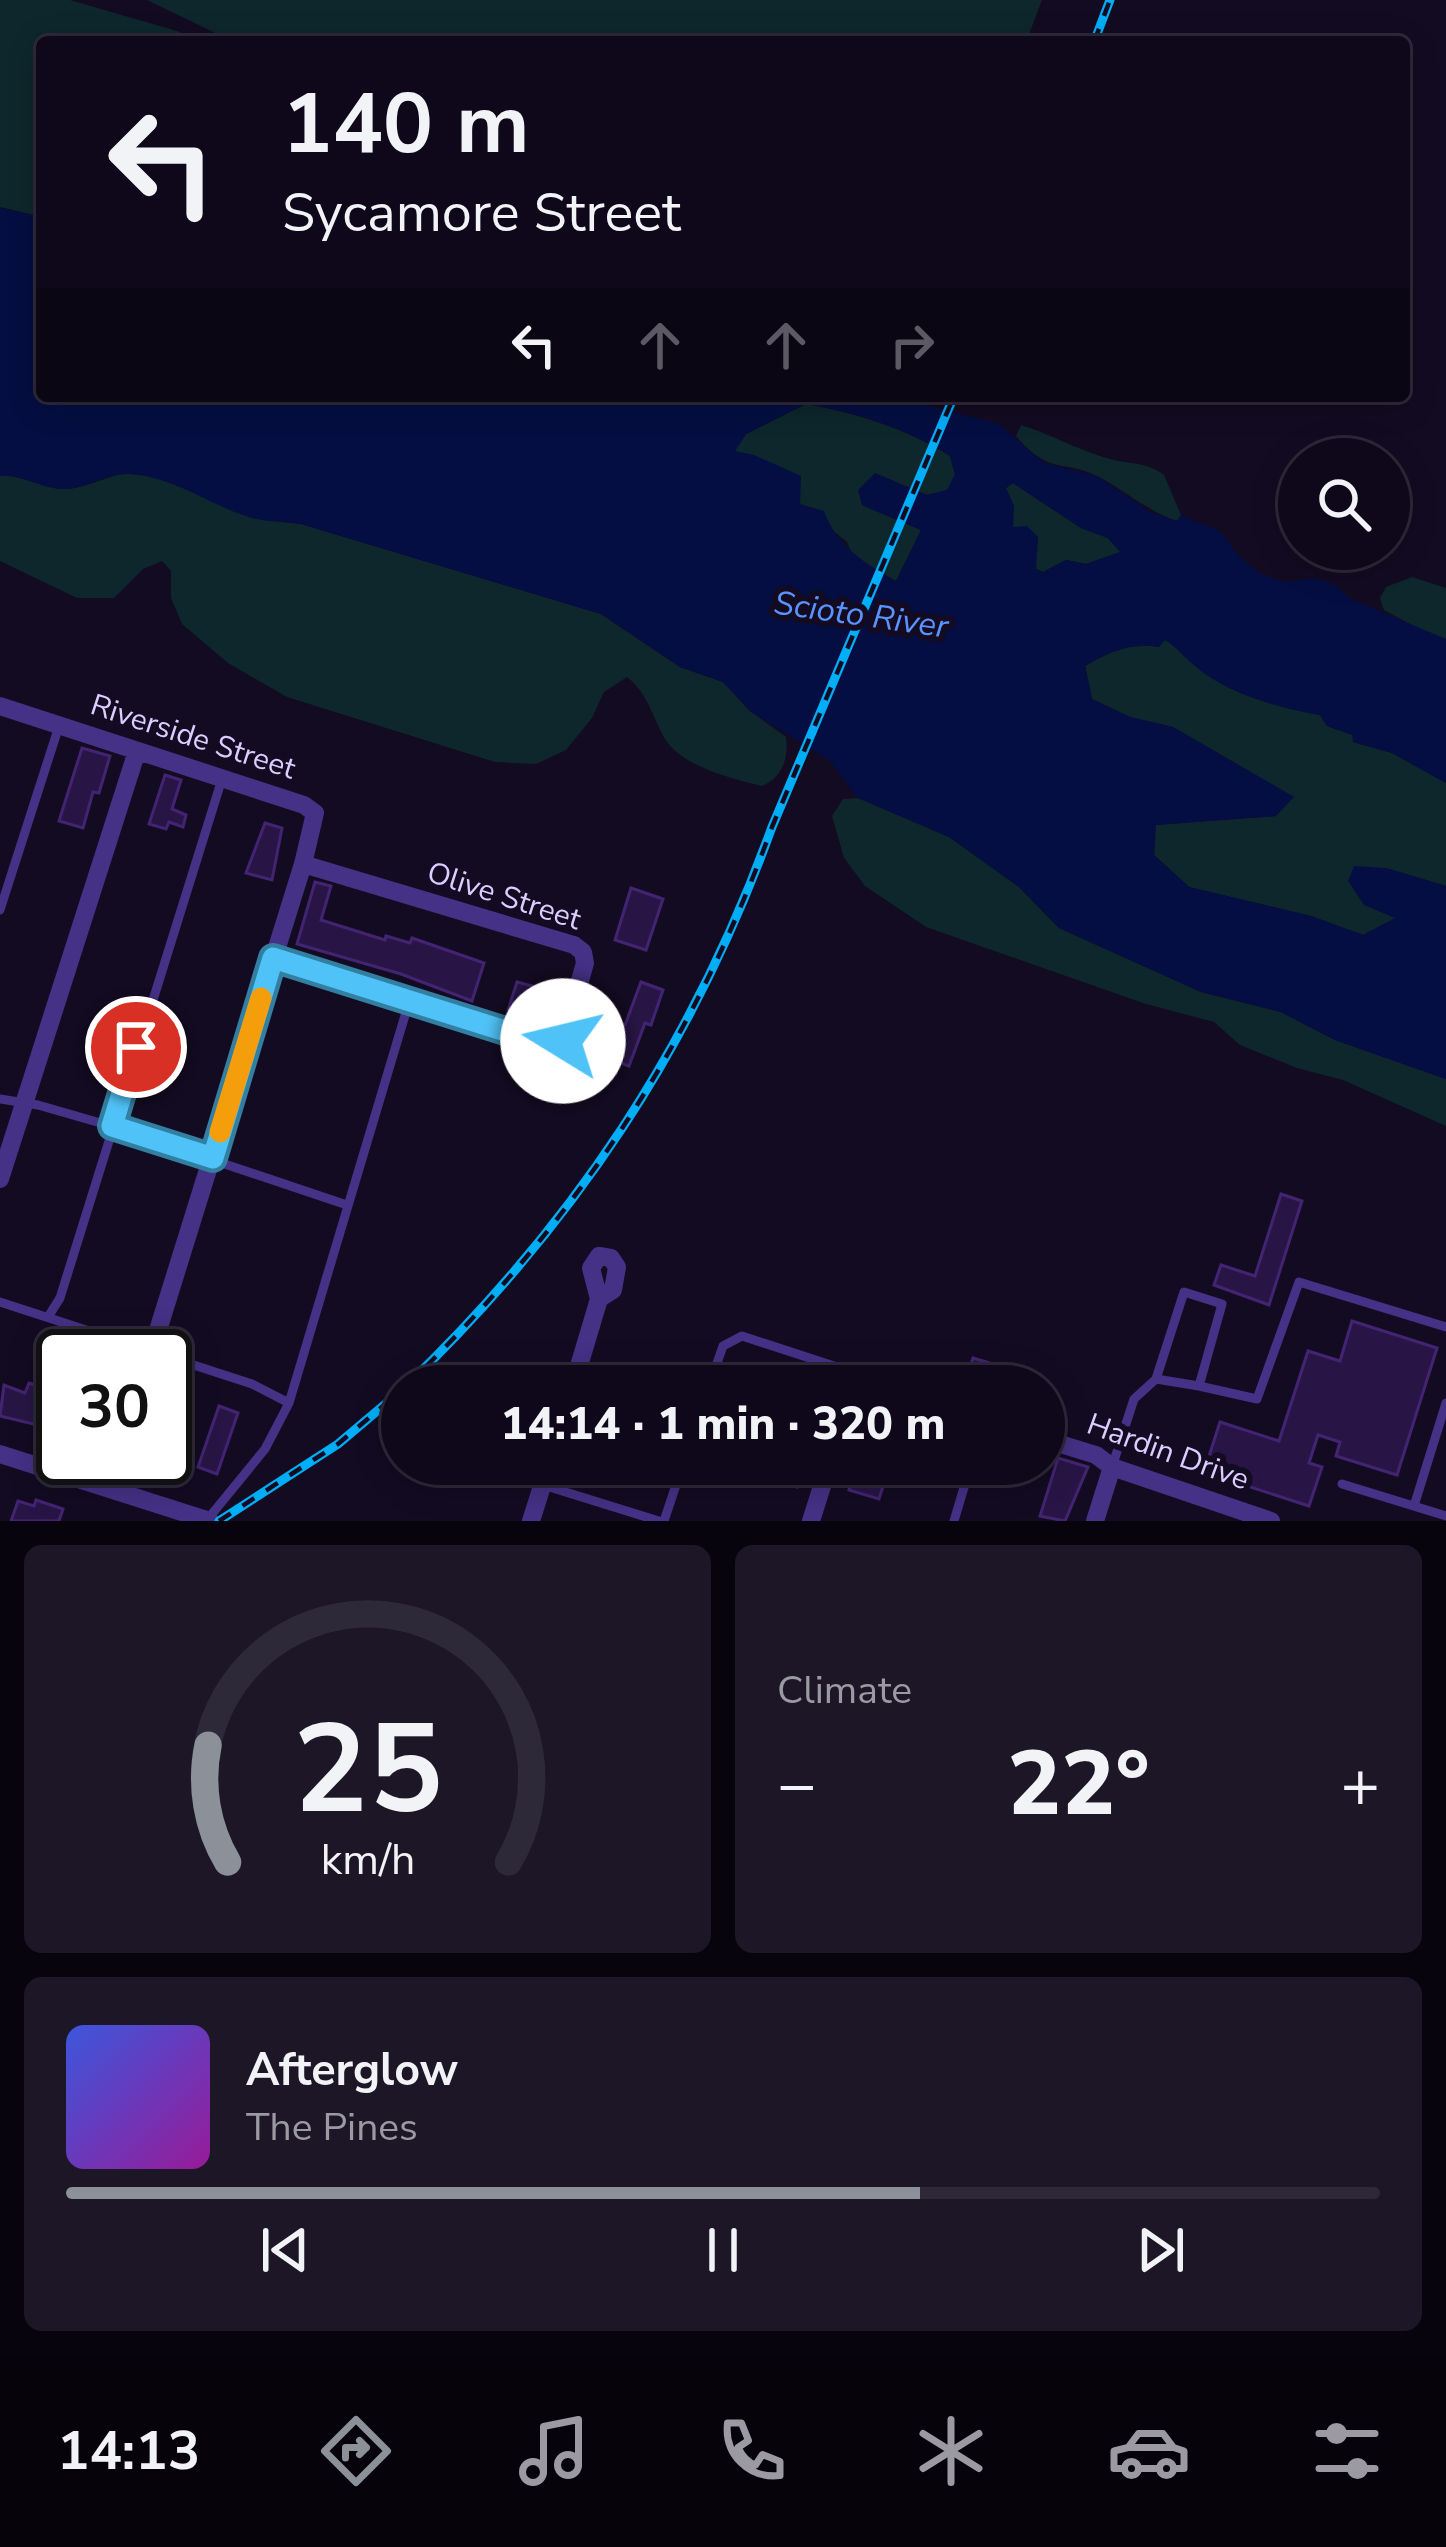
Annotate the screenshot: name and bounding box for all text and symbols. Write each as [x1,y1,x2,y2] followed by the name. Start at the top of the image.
[282,67,530,182] text: 140 m
[84,84,240,240] icon: left
[282,176,681,250] text: Sycamore Street
[501,312,567,378] icon: left
[627,312,693,378] icon: ahead
[753,312,819,378] icon: ahead
[879,312,945,378] icon: right
[1278,438,1410,570] map controls
[1278,438,1410,570] button: search
[771,581,952,650] water label: Scioto River
[85,685,301,790] street label: Riverside Street
[422,852,587,940] street label: Olive Street
[500,978,626,1104] position arrow
[85,996,187,1098] pin
[103,1014,169,1080] icon: arrive
[36,1329,192,1485] speed limit sign: 30
[500,1394,946,1455] text: 14:14 · 1 min · 320 m
[1081,1404,1255,1500] street label: Hardin Drive
[777,1664,912,1717] text: Climate
[293,1685,442,1855] text: 25
[1007,1723,1150,1846] text: 22°
[777,1740,817,1830] text: −
[1340,1740,1380,1830] text: +
[320,1831,415,1889] text: km/h
[246,2040,458,2101] text: Afterglow
[246,2101,418,2154] text: The Pines
[252,2217,318,2283] icon: previous
[690,2217,756,2283] icon: pause
[1128,2217,1194,2283] icon: next
[314,2409,398,2493] icon: directions
[512,2409,596,2493] icon: music
[710,2409,794,2493] icon: phone
[909,2409,993,2493] icon: climate
[1107,2409,1191,2493] icon: car
[1305,2409,1389,2493] icon: filters
[57,2414,200,2488] text: 14:13

